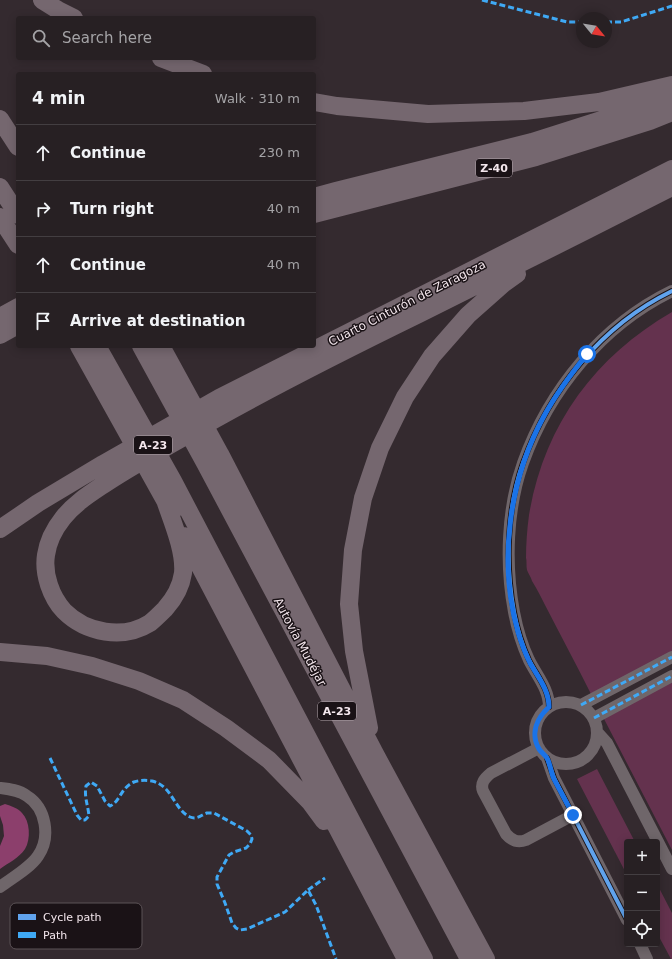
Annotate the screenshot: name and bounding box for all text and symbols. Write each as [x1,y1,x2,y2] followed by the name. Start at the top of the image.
[576,12,612,48] north arrow
[16,16,316,60] search box
[30,27,52,49] icon: search
[62,29,152,47] text: Search here
[32,88,85,108] text: 4 min
[215,91,300,106] text: Walk · 310 m
[32,142,54,164] icon: ahead
[70,144,146,162] text: Continue
[258,145,300,160] text: 230 m
[476,159,512,177] road number: Z-40
[32,198,54,220] icon: right
[70,200,154,218] text: Turn right
[267,201,300,216] text: 40 m
[32,254,54,276] icon: ahead
[70,256,146,274] text: Continue
[267,257,300,272] text: 40 m
[326,257,488,349] street label: Cuarto Cinturón de Zaragoza
[32,310,54,332] icon: arrive
[70,312,245,330] text: Arrive at destination
[578,345,596,363] route start
[134,436,172,454] road number: A-23
[271,595,329,689] street label: Autovía Mudéjar
[318,702,356,720] road number: A-23
[564,806,582,824] route end
[624,839,660,947] map controls
[624,839,660,875] button: +
[624,875,660,911] button: −
[10,903,142,949] legend
[43,911,102,924] text: Cycle path
[624,911,660,947] button: locate
[43,929,67,942] text: Path

